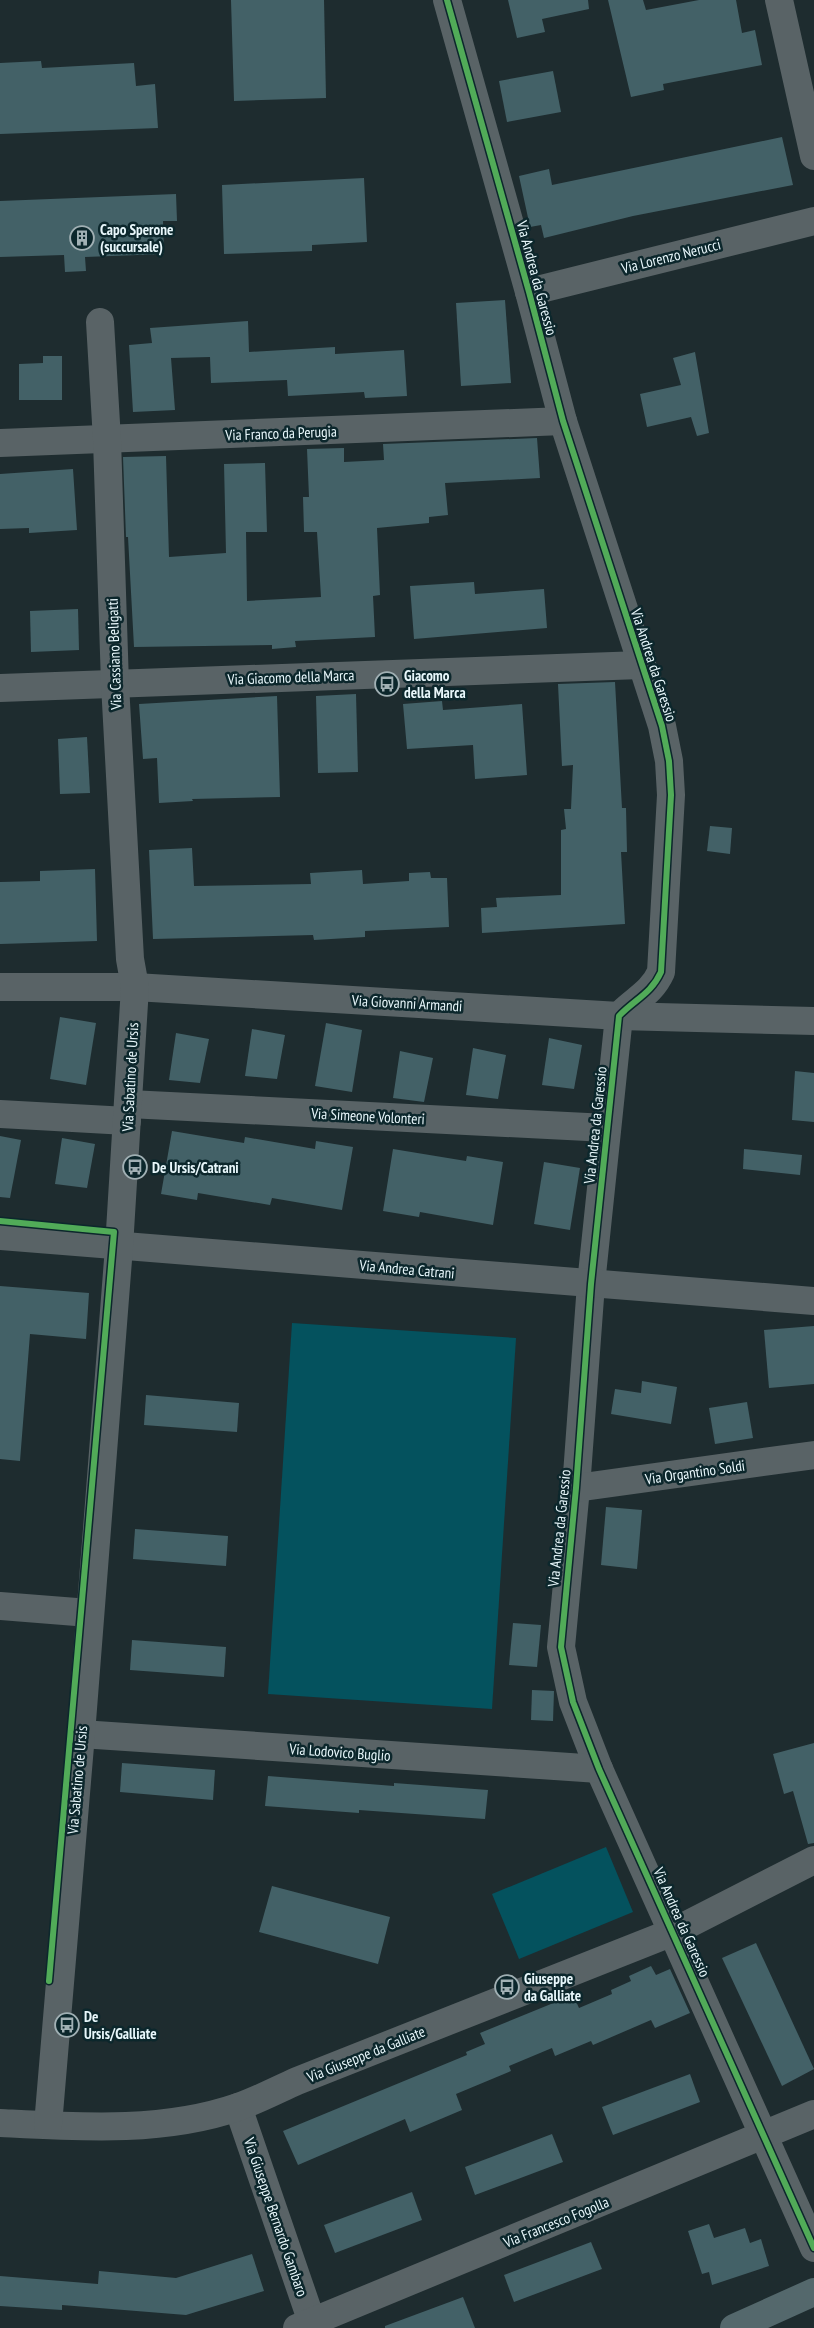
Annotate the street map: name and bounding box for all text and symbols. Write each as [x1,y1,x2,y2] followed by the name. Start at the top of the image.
[512,218,561,337] street label: Via Andrea da Garessio
[100,220,173,256] place label: Capo Sperone (succursale)
[69,225,95,251] building icon: Capo Sperone (succursale)
[618,234,723,278] street label: Via Lorenzo Nerucci
[224,422,337,444] street label: Via Franco da Perugia
[103,598,125,711] street label: Via Cassiano Beligatti
[626,605,681,724] street label: Via Andrea da Garessio
[226,665,355,689] street label: Via Giacomo della Marca
[404,666,466,702] place label: Giacomo della Marca
[374,671,400,697] bus stop icon: Giacomo della Marca
[350,991,463,1015] street label: Via Giovanni Armandi
[118,1022,142,1133] street label: Via Sabatino de Ursis
[579,1065,611,1186] street label: Via Andrea da Garessio
[310,1103,425,1128] street label: Via Simeone Volonteri
[122,1154,148,1180] bus stop icon: De Ursis/Catrani
[152,1158,239,1177] place label: De Ursis/Catrani
[358,1255,455,1283] street label: Via Andrea Catrani
[643,1456,746,1489] street label: Via Organtino Soldi
[543,1468,575,1589] street label: Via Andrea da Garessio
[63,1725,91,1836] street label: Via Sabatino de Ursis
[288,1739,391,1765] street label: Via Lodovico Buglio
[649,1863,715,1980] street label: Via Andrea da Garessio
[524,1969,581,2005] place label: Giuseppe da Galliate
[494,1974,520,2000] bus stop icon: Giuseppe da Galliate
[84,2007,157,2043] place label: De Ursis/Galliate
[54,2012,80,2038] bus stop icon: De Ursis/Galliate
[303,2022,428,2087] street label: Via Giuseppe da Galliate
[240,2134,312,2299] street label: Via Giuseppe Bernardo Gambaro
[500,2192,611,2252] street label: Via Francesco Fogolla

